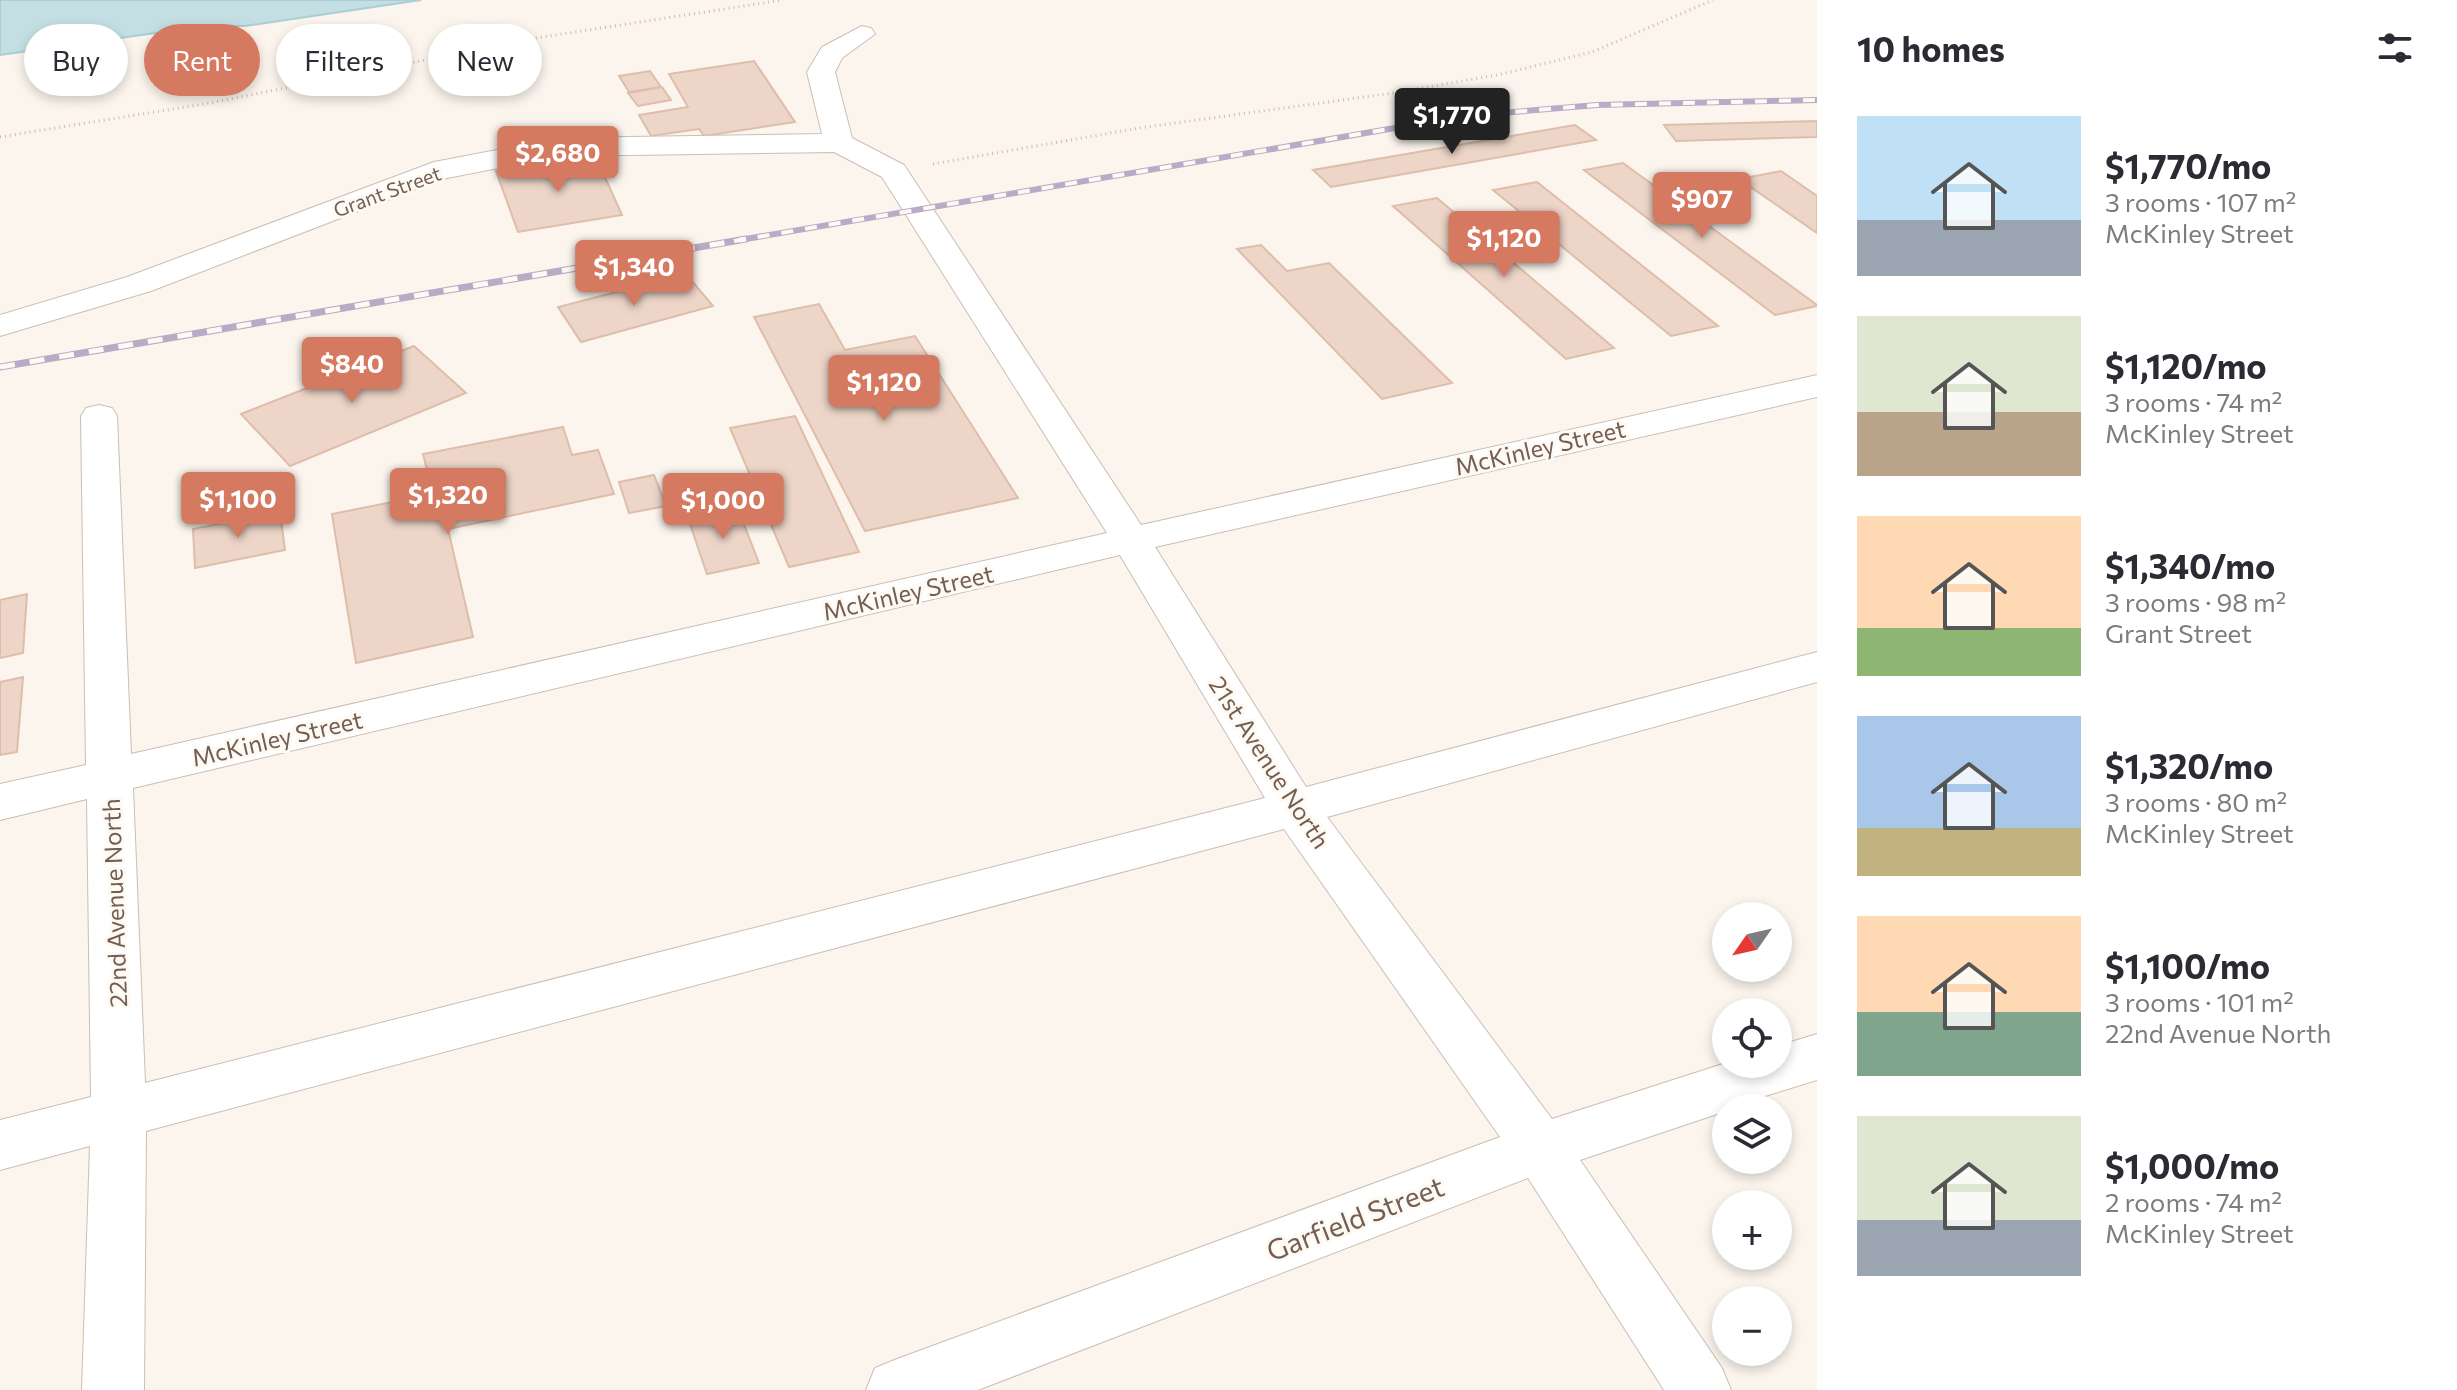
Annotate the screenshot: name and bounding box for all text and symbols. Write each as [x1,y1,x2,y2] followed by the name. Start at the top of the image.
[24,24,128,96] chip: Buy
[144,24,260,96] chip: Rent
[276,24,412,96] chip: Filters
[428,24,542,96] chip: New
[2373,26,2417,70] icon: filters
[1857,27,2005,69] text: 10 homes
[1387,88,1517,156] pin: $1,770
[1413,98,1491,129] text: $1,770
[493,126,623,194] pin: $2,680
[515,136,601,167] text: $2,680
[2105,144,2271,186] text: $1,770/mo
[1921,148,2017,244] icon: home
[330,160,444,222] street label: Grant Street
[1655,172,1749,240] pin: $907
[1671,182,1733,213] text: $907
[2105,186,2296,217] text: 3 rooms · 107 m²
[1439,211,1569,279] pin: $1,120
[2105,217,2294,248] text: McKinley Street
[1467,221,1541,252] text: $1,120
[569,240,699,308] pin: $1,340
[593,250,675,281] text: $1,340
[305,337,399,405] pin: $840
[2105,344,2267,386] text: $1,120/mo
[320,347,384,378] text: $840
[1921,348,2017,444] icon: home
[819,355,949,423] pin: $1,120
[847,365,921,396] text: $1,120
[2105,386,2282,417] text: 3 rooms · 74 m²
[1452,413,1628,481] street label: McKinley Street
[2105,417,2294,448] text: McKinley Street
[383,468,513,536] pin: $1,320
[173,472,303,540] pin: $1,100
[658,473,788,541] pin: $1,000
[408,478,488,509] text: $1,320
[199,482,277,513] text: $1,100
[681,483,765,514] text: $1,000
[2105,544,2275,586] text: $1,340/mo
[1921,548,2017,644] icon: home
[820,558,996,626] street label: McKinley Street
[2105,586,2286,617] text: 3 rooms · 98 m²
[2105,617,2252,648] text: Grant Street
[1204,671,1336,853] street label: 21st Avenue North
[189,704,365,772] street label: McKinley Street
[2105,744,2273,786] text: $1,320/mo
[1921,748,2017,844] icon: home
[2105,786,2287,817] text: 3 rooms · 80 m²
[96,798,132,1008] street label: 22nd Avenue North
[2105,817,2294,848] text: McKinley Street
[1712,902,1792,982] north arrow
[1712,902,1792,1366] map controls
[2105,944,2270,986] text: $1,100/mo
[1921,948,2017,1044] icon: home
[2105,986,2294,1017] text: 3 rooms · 101 m²
[1712,998,1792,1078] button: locate
[2105,1017,2331,1048] text: 22nd Avenue North
[1712,1094,1792,1174] button: layers
[2105,1144,2279,1186] text: $1,000/mo
[1921,1148,2017,1244] icon: home
[1262,1169,1448,1267] street label: Garfield Street
[2105,1186,2282,1217] text: 2 rooms · 74 m²
[1712,1190,1792,1270] button: +
[2105,1217,2294,1248] text: McKinley Street
[1712,1286,1792,1366] button: −

